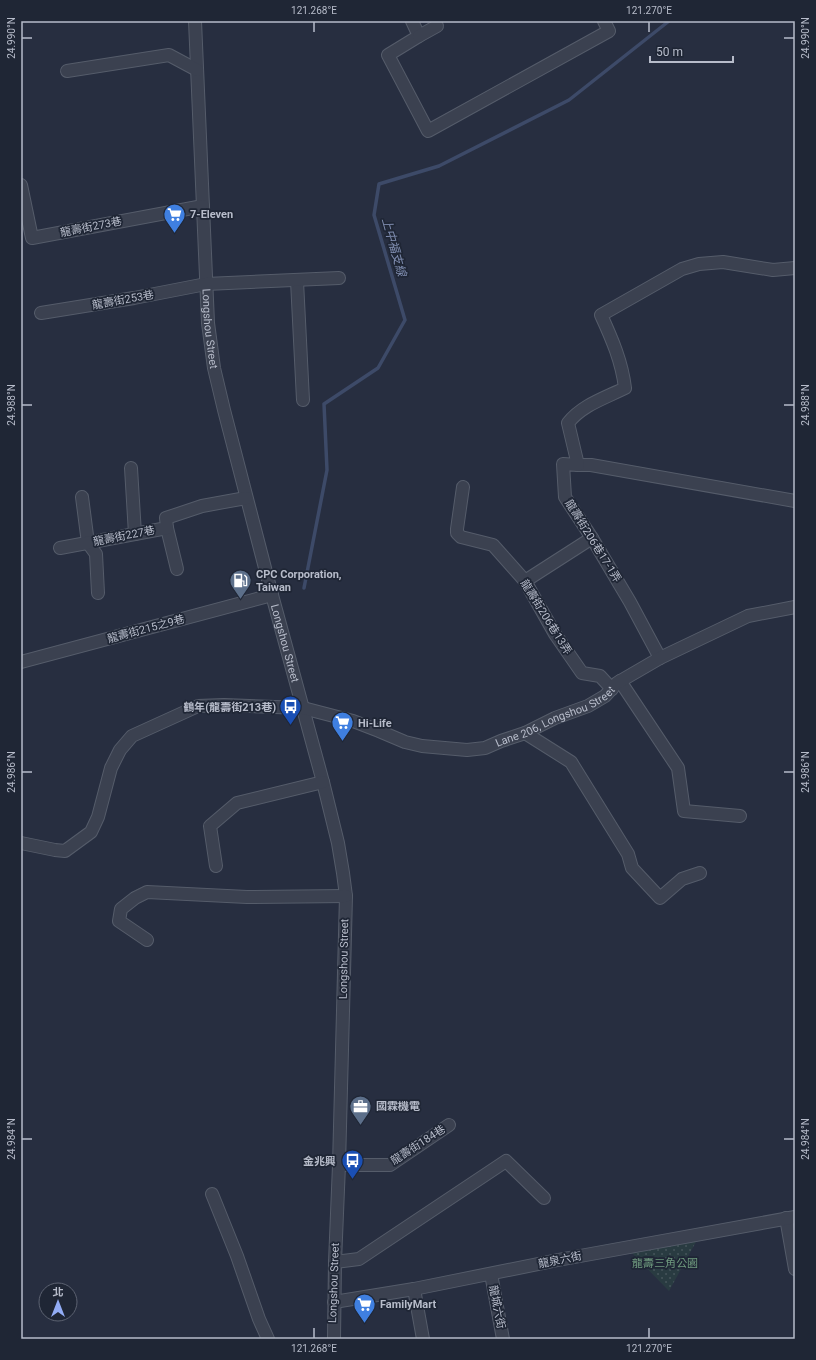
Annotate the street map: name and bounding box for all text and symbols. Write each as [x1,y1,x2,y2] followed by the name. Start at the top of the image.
[291,5,337,16] text: 121.268°E
[626,5,672,16] text: 121.270°E
[6,17,17,59] text: 24.990°N
[800,17,811,59] text: 24.990°N
[650,38,733,64] scale bar
[656,45,683,59] text: 50 m
[162,201,188,234] supermarket icon: 7-Eleven
[190,208,233,221] place label: 7-Eleven
[59,215,123,239] street label: 龍壽街273巷
[379,216,410,280] water label: 上中福支線
[91,288,155,312] street label: 龍壽街253巷
[200,288,221,370] street label: Longshou Street
[6,384,17,426] text: 24.988°N
[800,384,811,426] text: 24.988°N
[562,497,624,585] street label: 龍壽街206巷17-1弄
[92,524,156,548] street label: 龍壽街227巷
[228,567,254,600] fuel station icon: CPC Corporation, Taiwan
[256,568,342,594] place label: CPC Corporation, Taiwan
[518,577,574,657] street label: 龍壽街206巷13弄
[268,603,302,684] street label: Longshou Street
[106,612,186,646] street label: 龍壽街215之9巷
[493,683,618,749] street label: Lane 206, Longshou Street
[278,694,304,727] bus stop icon: 鶴年(龍壽街213巷)
[183,701,276,714] place label: 鶴年(龍壽街213巷)
[329,710,355,743] supermarket icon: Hi-Life
[358,717,392,730] place label: Hi-Life
[6,751,17,793] text: 24.986°N
[800,751,811,793] text: 24.986°N
[337,918,351,999] street label: Longshou Street
[348,1093,374,1126] office icon: 國霖機電
[376,1100,420,1113] place label: 國霖機電
[6,1118,17,1160] text: 24.984°N
[800,1118,811,1160] text: 24.984°N
[388,1123,448,1167] street label: 龍壽街184巷
[339,1148,365,1181] bus stop icon: 金兆興
[303,1155,336,1168] place label: 金兆興
[326,1242,342,1323] street label: Longshou Street
[537,1249,583,1271] street label: 龍泉六街
[632,1257,698,1270] park label: 龍壽三角公園
[38,1282,78,1322] north arrow
[486,1284,508,1330] street label: 龍城六街
[53,1286,64,1299] text: 北
[351,1291,377,1324] supermarket icon: FamilyMart
[380,1298,436,1311] place label: FamilyMart
[291,1343,337,1354] text: 121.268°E
[626,1343,672,1354] text: 121.270°E

